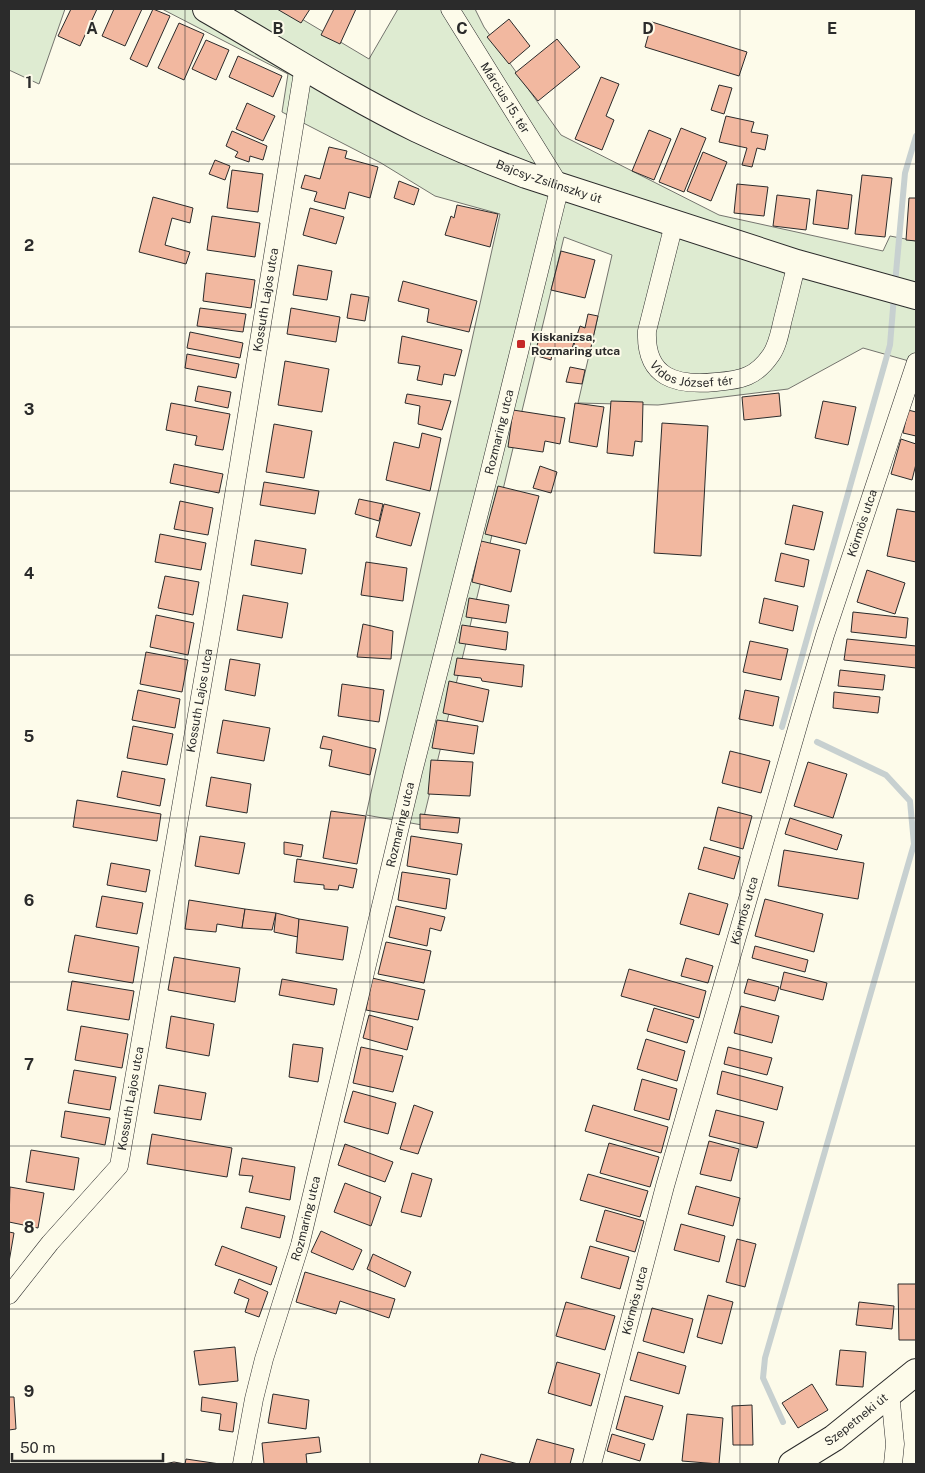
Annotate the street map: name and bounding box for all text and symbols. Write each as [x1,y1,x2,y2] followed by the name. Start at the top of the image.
[86,19,98,38] text: A
[273,19,284,38] text: B
[456,19,468,38] text: C
[642,19,654,38] text: D
[827,19,837,38] text: E
[478,60,533,136] street label: Március 15. tér
[26,73,32,92] text: 1
[494,157,604,206] street label: Bajcsy-Zsilinszky út
[24,236,34,255] text: 2
[250,247,281,353] street label: Kossuth Lajos utca
[531,330,620,358] place label: Kiskanizsa, Rozmaring utca
[515,338,527,350] marker: Kiskanizsa, Rozmaring utca
[647,358,734,390] street label: Vidos József tér
[482,388,517,476] street label: Rozmaring utca
[24,400,34,419] text: 3
[845,488,880,559] street label: Körmös utca
[24,564,35,583] text: 4
[184,648,215,753] street label: Kossuth Lajos utca
[24,727,35,746] text: 5
[383,781,417,869] street label: Rozmaring utca
[728,875,761,946] street label: Körmös utca
[24,891,34,910] text: 6
[115,1046,146,1152] street label: Kossuth Lajos utca
[24,1055,34,1074] text: 7
[288,1175,323,1263] street label: Rozmaring utca
[24,1218,35,1237] text: 8
[619,1265,651,1336] street label: Körmös utca
[24,1382,34,1401] text: 9
[822,1390,891,1449] street label: Szepetneki út
[12,1430,164,1462] scale bar
[20,1439,55,1456] text: 50 m

